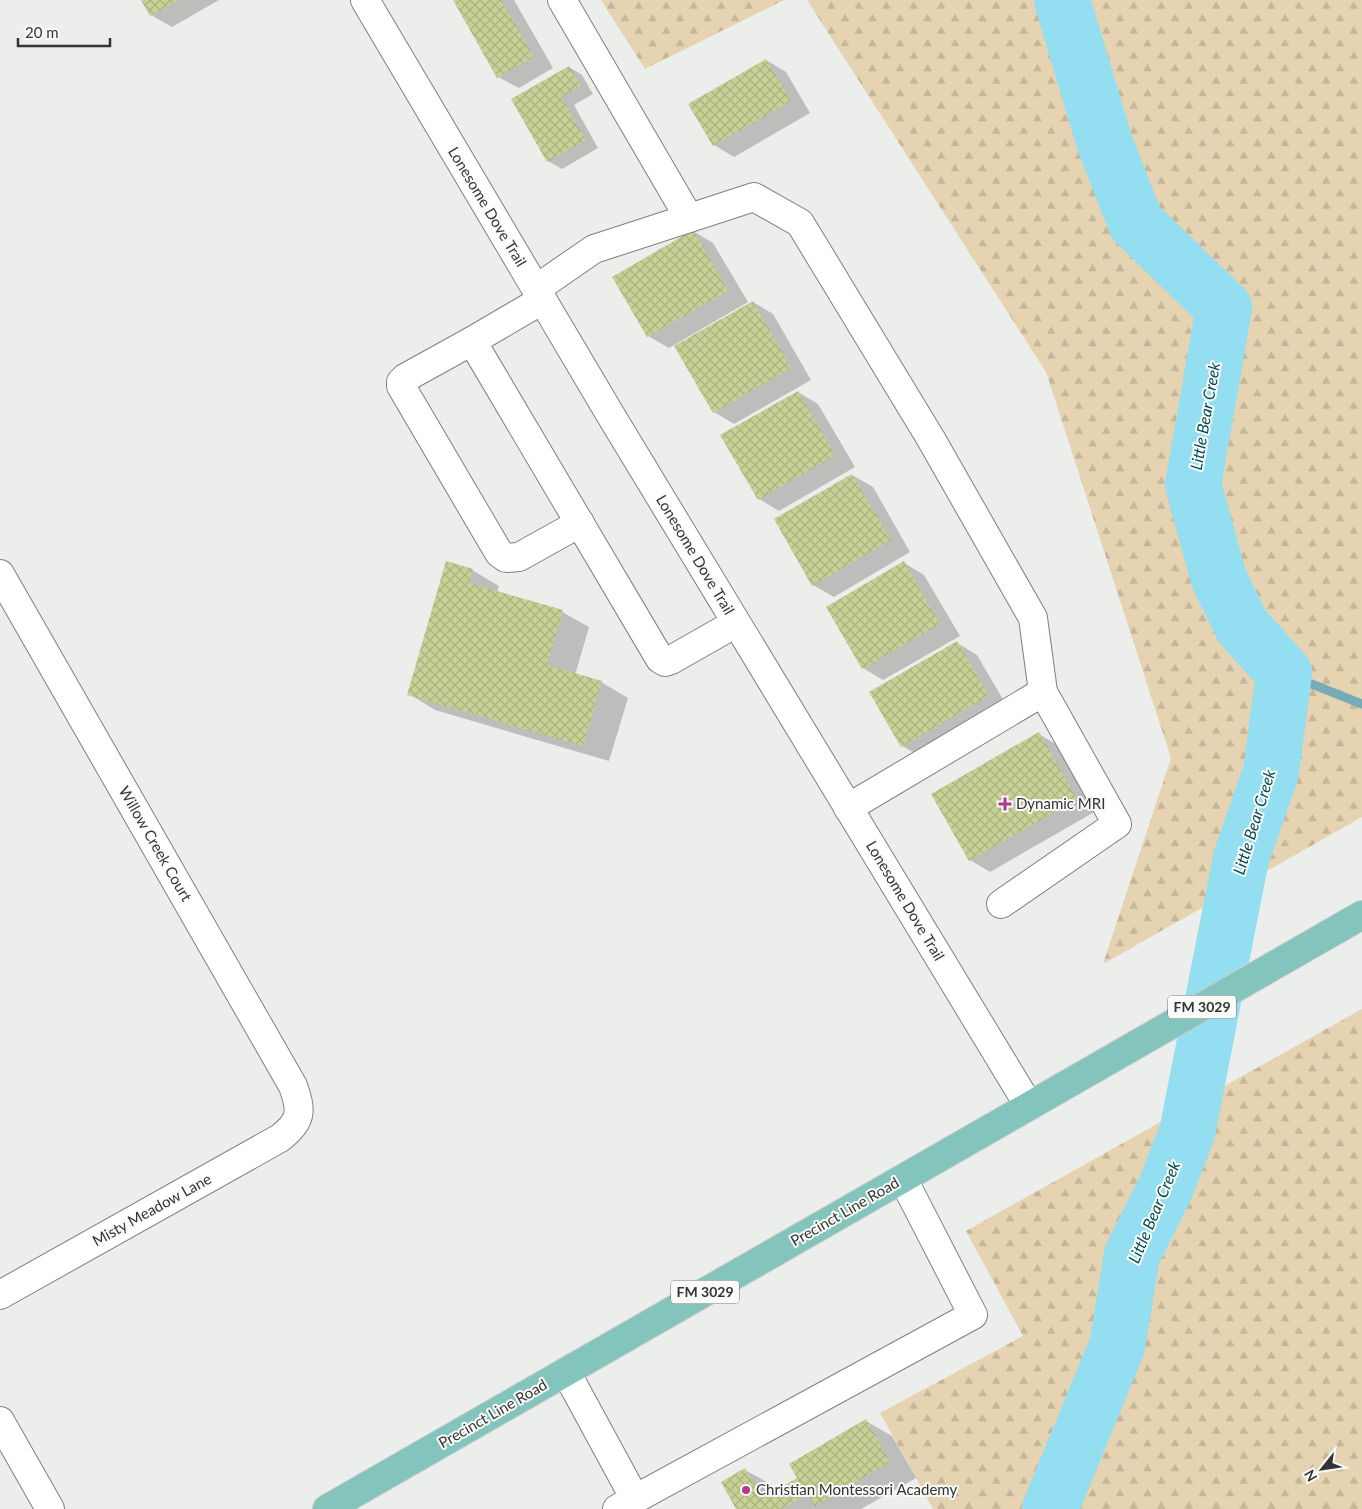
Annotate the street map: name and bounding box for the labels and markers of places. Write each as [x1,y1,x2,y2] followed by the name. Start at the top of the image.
[1016,794,1105,812] place label: Dynamic MRI
[998,797,1012,811] marker: Dynamic MRI
[756,1480,958,1498] place label: Christian Montessori Academy
[740,1484,752,1496] marker: Christian Montessori Academy

